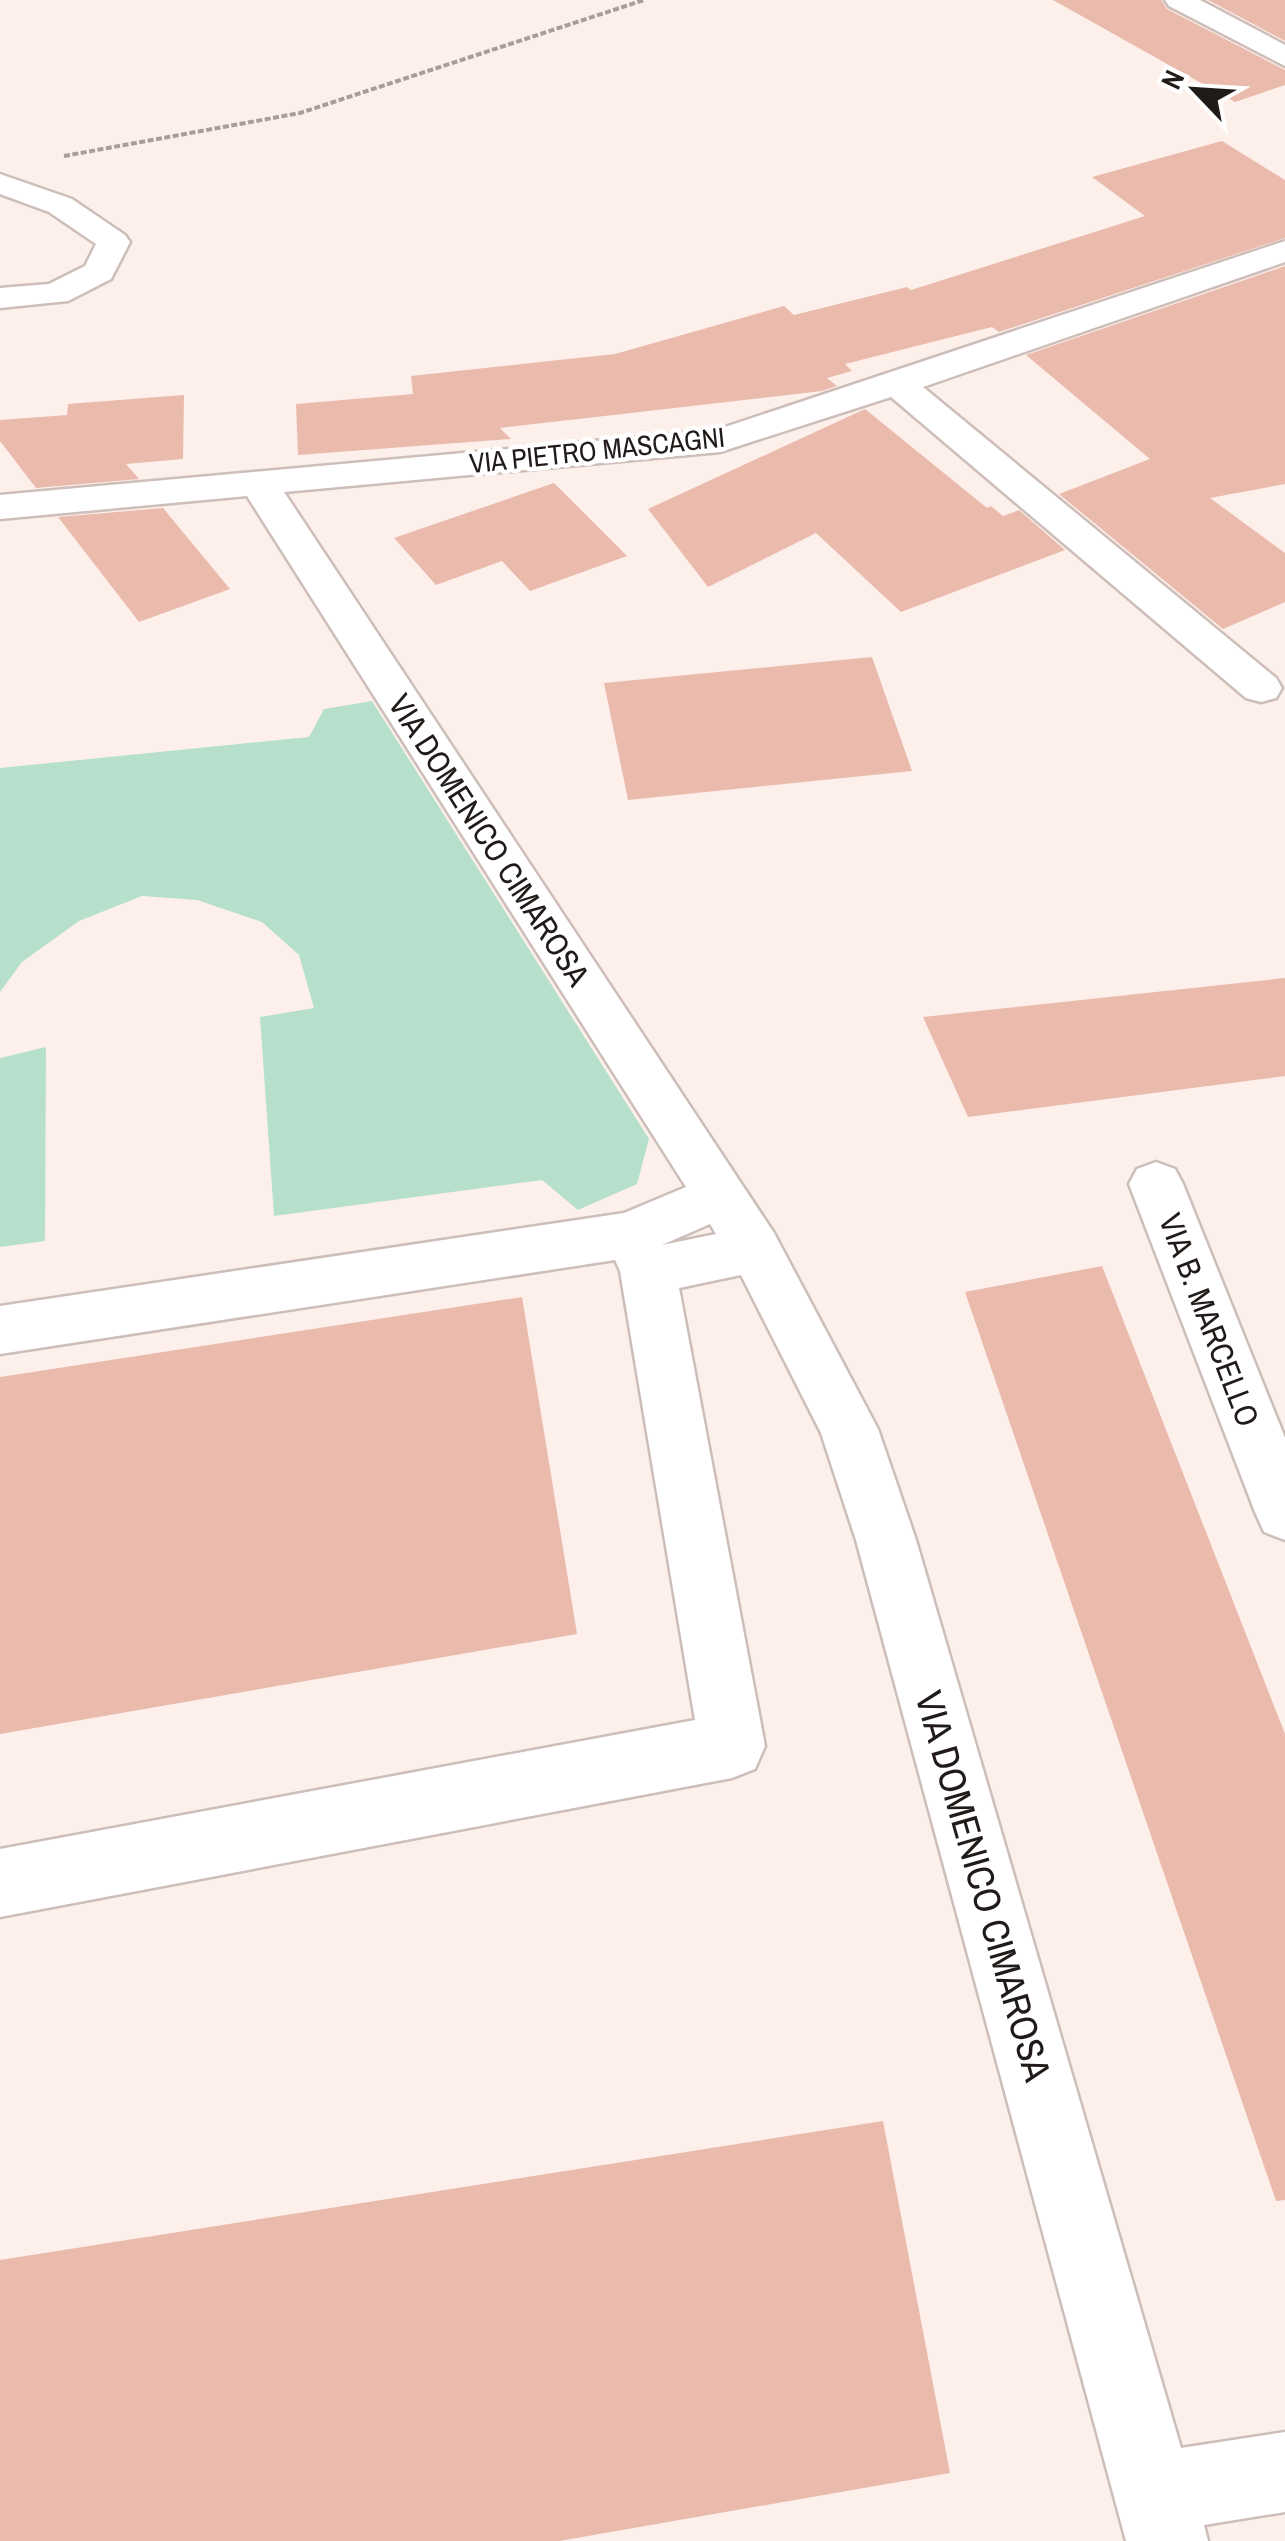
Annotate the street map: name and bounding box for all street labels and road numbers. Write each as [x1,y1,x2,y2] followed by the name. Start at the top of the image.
[467,418,727,482] street label: VIA PIETRO MASCAGNI
[379,686,600,994] street label: VIA DOMENICO CIMAROSA
[1149,1207,1270,1432] street label: VIA B. MARCELLO
[903,1685,1064,2087] street label: VIA DOMENICO CIMAROSA

